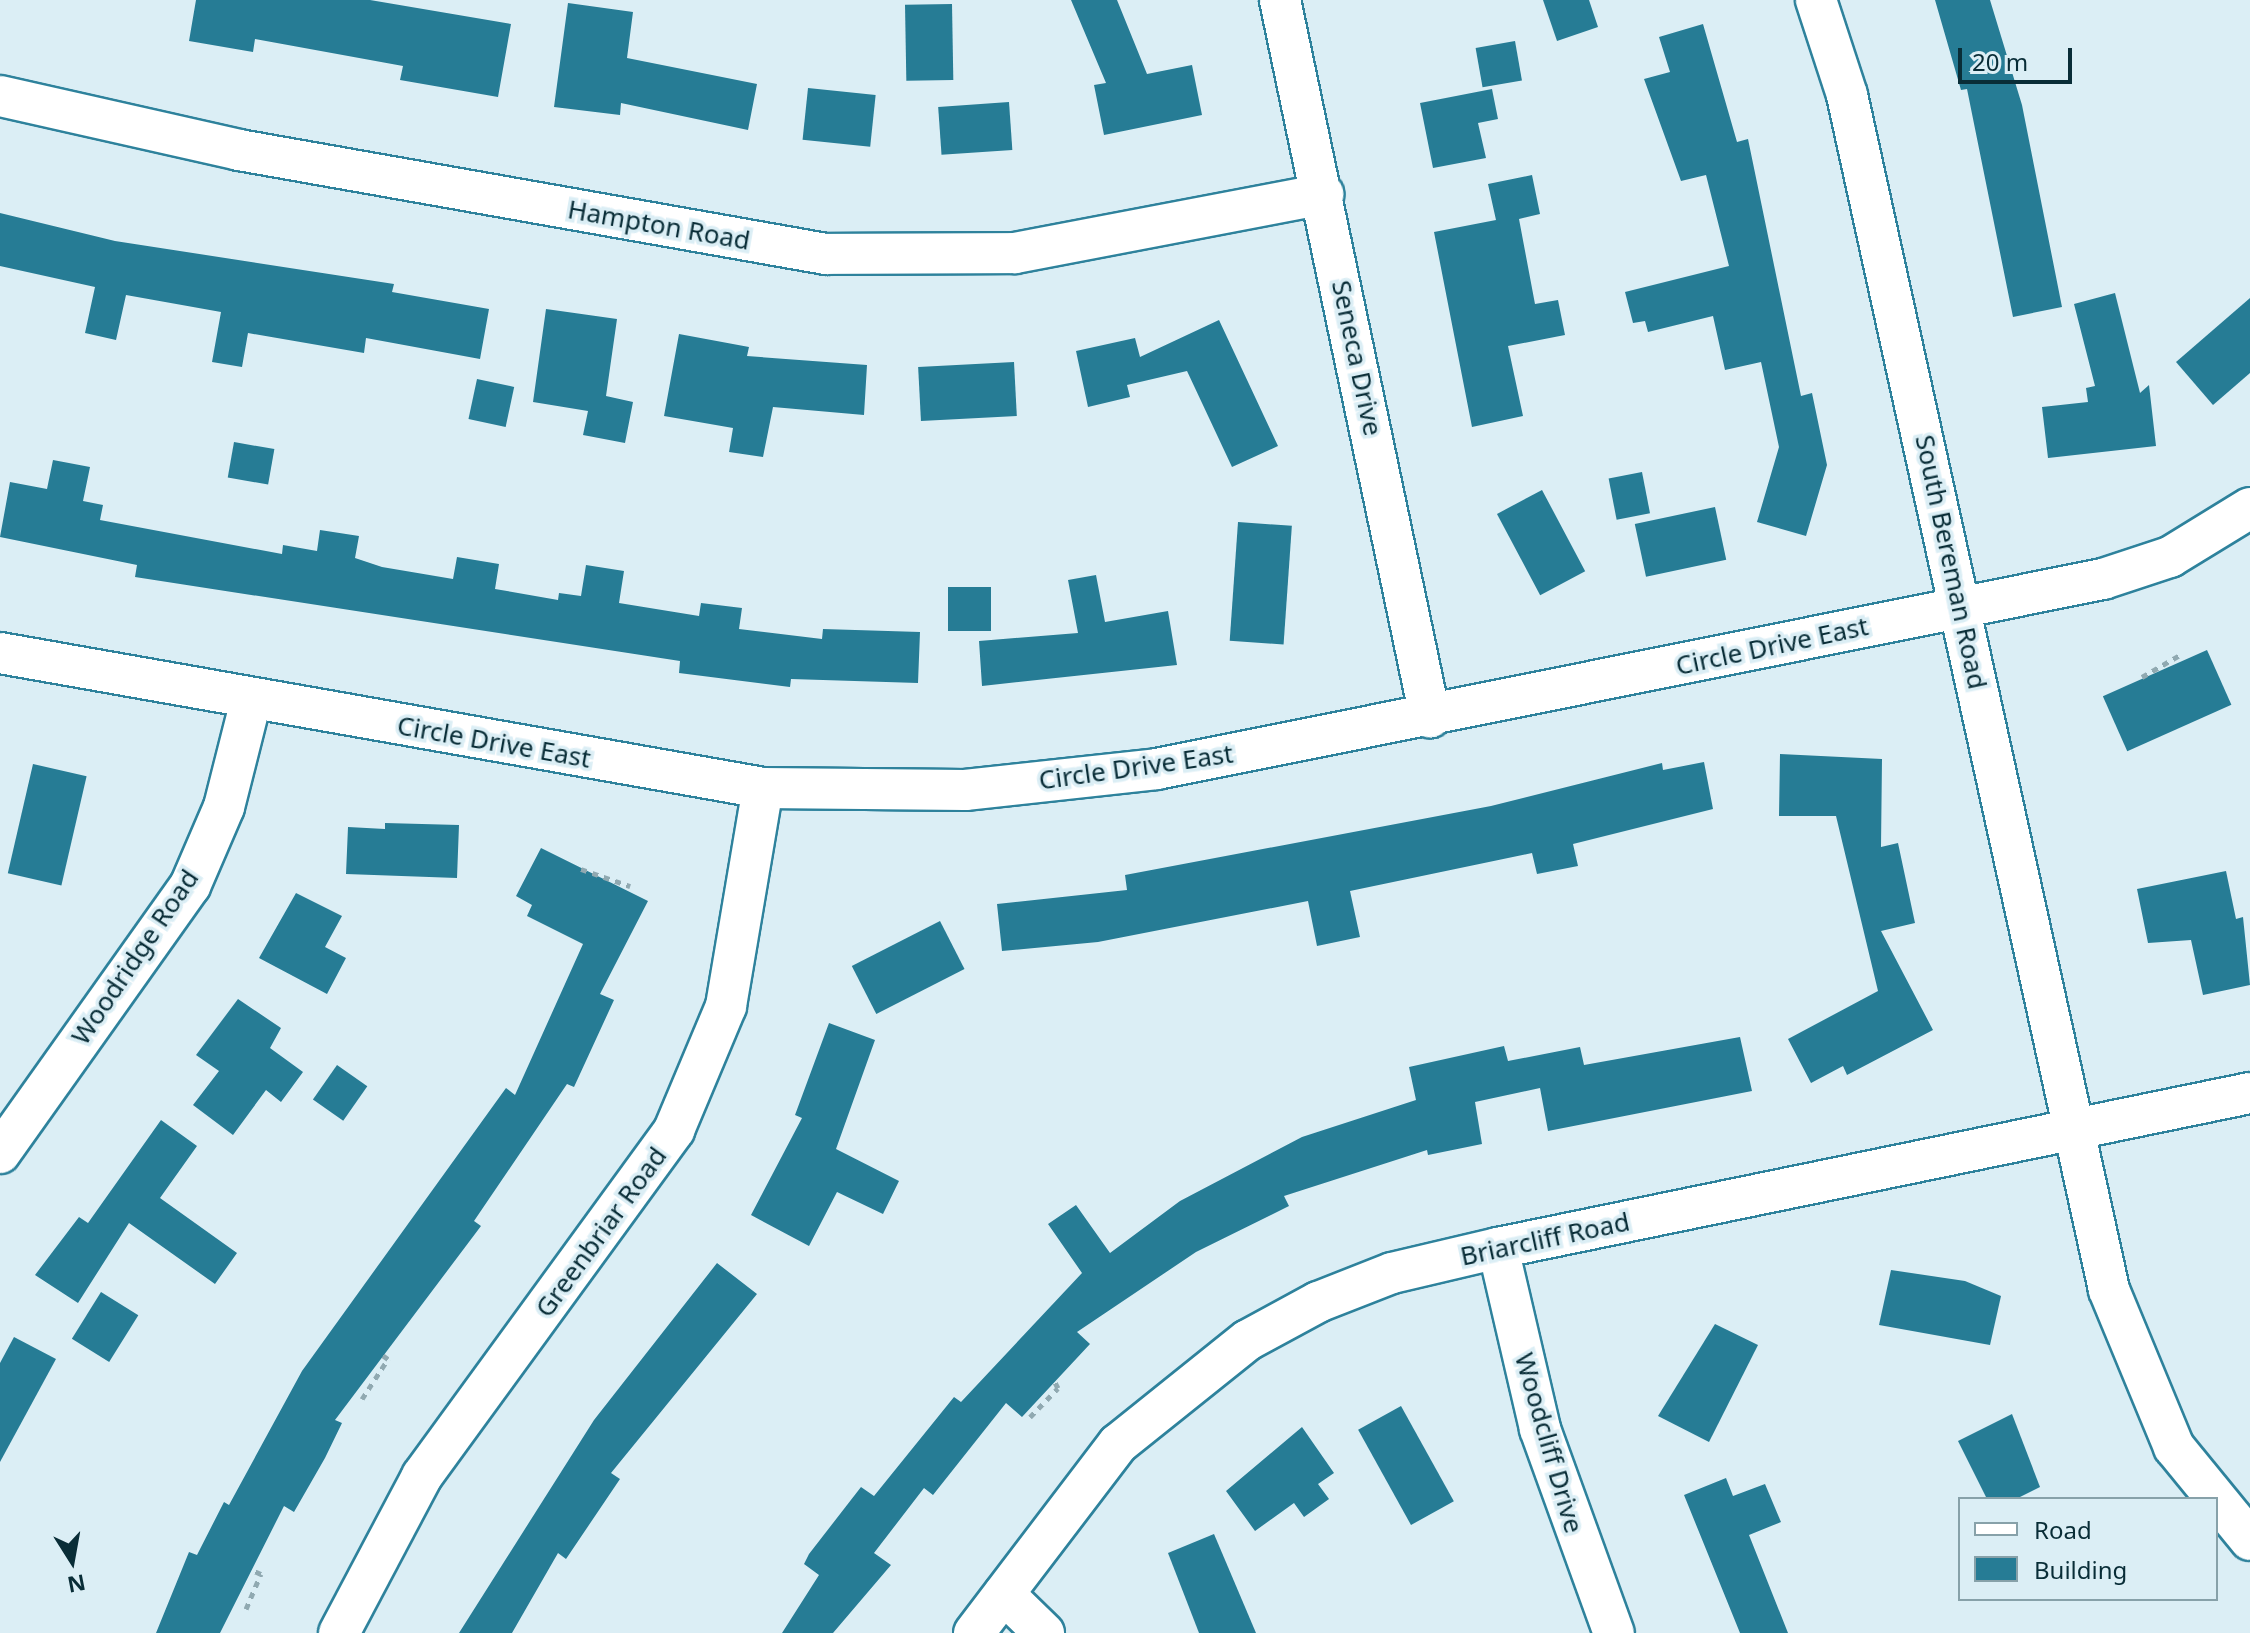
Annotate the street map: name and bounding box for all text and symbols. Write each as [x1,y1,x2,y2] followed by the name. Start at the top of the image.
[1962,32,2076,82] scale bar
[1972,45,2028,78] text: 20 m
[565,194,753,256] street label: Hampton Road
[1325,278,1389,438] street label: Seneca Drive
[1909,432,1993,692] street label: South Bereman Road
[1673,610,1871,682] street label: Circle Drive East
[395,710,593,774] street label: Circle Drive East
[1037,738,1235,796] street label: Circle Drive East
[65,864,205,1050] street label: Woodridge Road
[529,1141,673,1323] street label: Greenbriar Road
[1458,1206,1632,1272] street label: Briarcliff Road
[1508,1349,1590,1537] street label: Woodcliff Drive
[1958,1497,2218,1601] legend
[2034,1513,2092,1546] text: Road
[32,1521,112,1601] north arrow
[2034,1553,2127,1586] text: Building
[65,1568,88,1601] text: N

